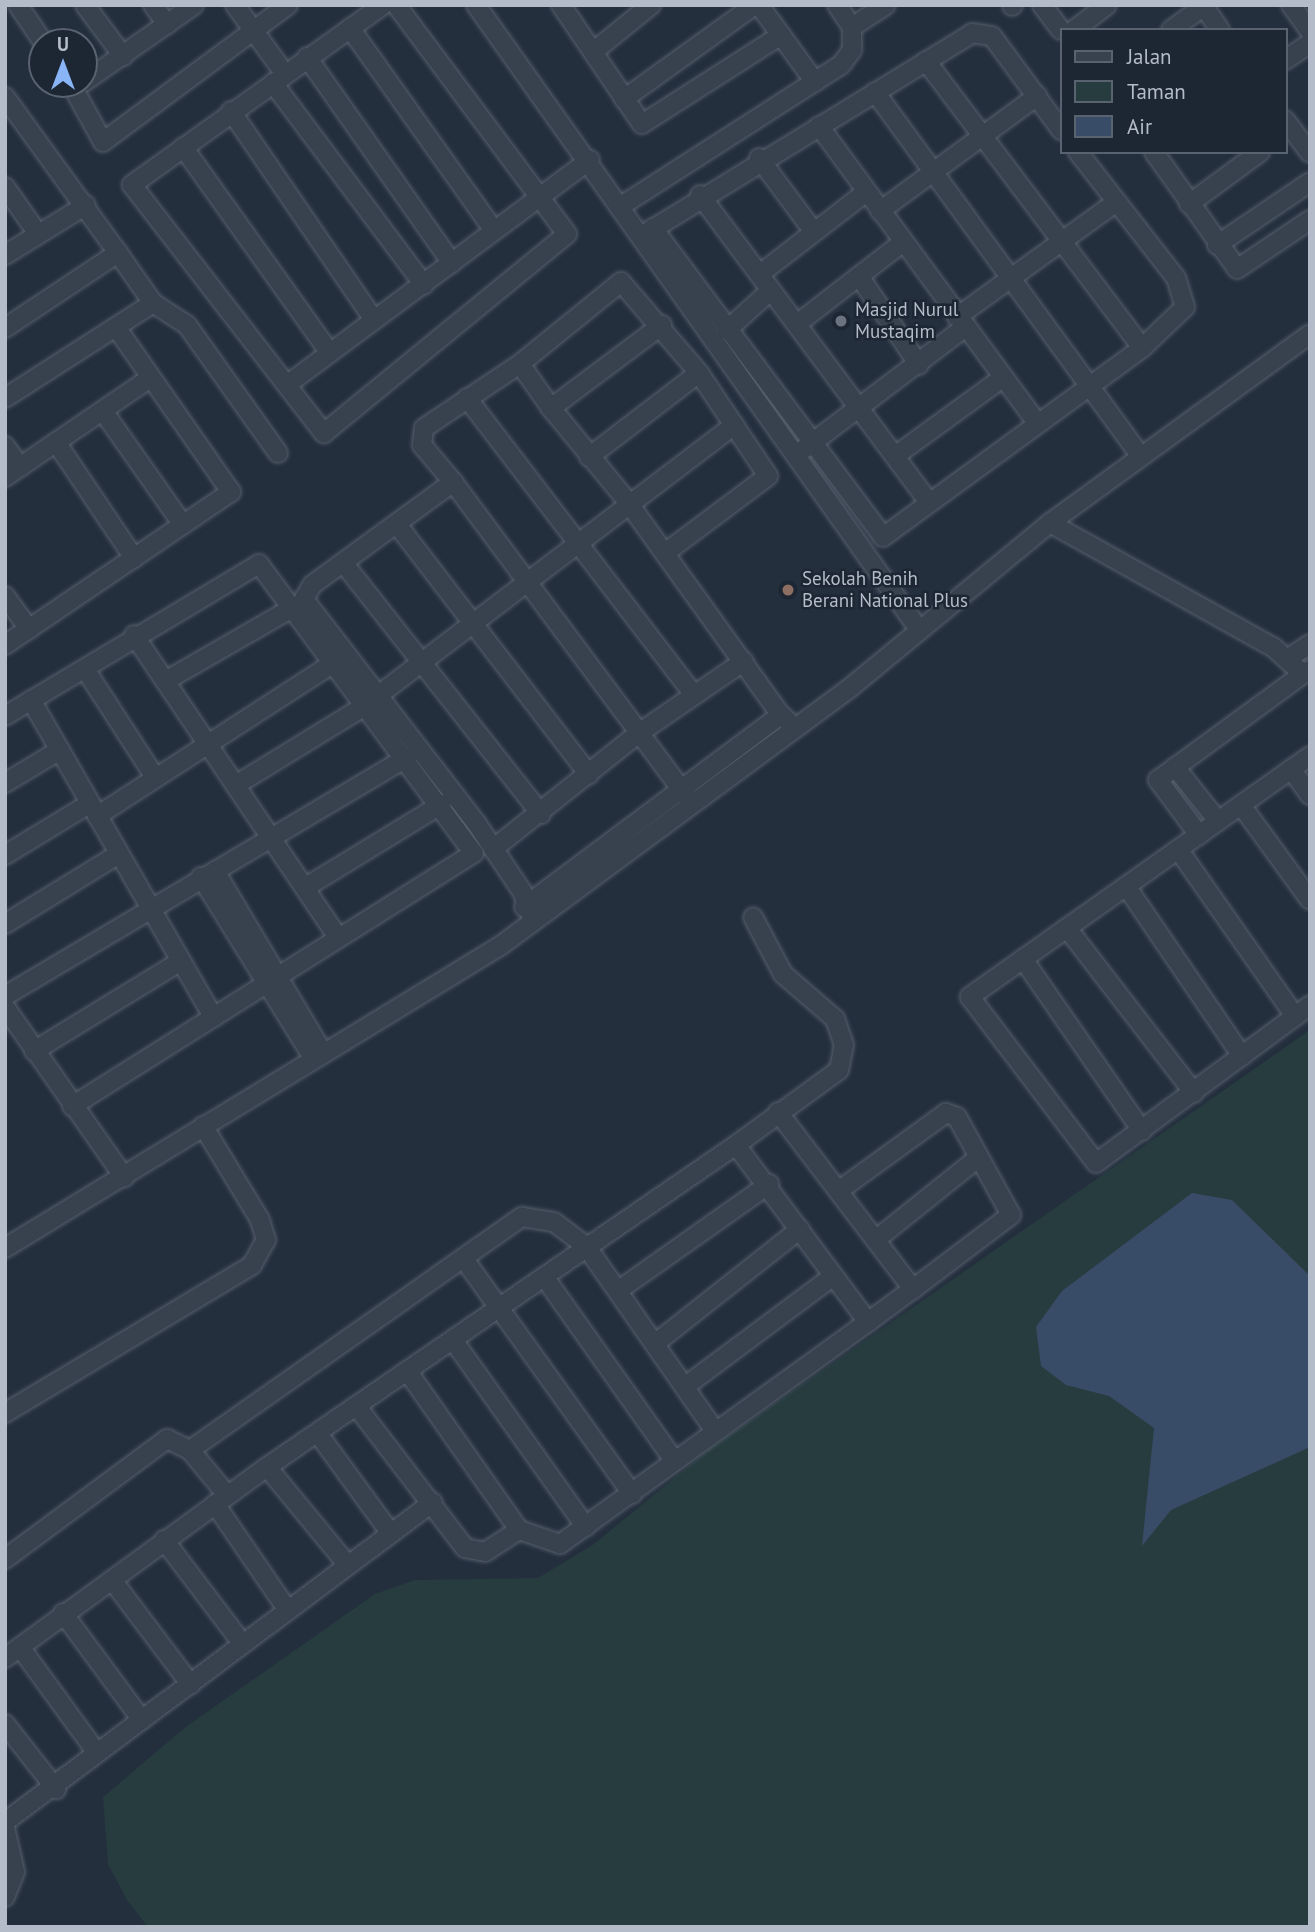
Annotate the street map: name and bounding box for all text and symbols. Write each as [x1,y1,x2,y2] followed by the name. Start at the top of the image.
[28,28,98,98] north arrow
[1060,28,1287,154] legend
[57,32,69,56] text: U
[1127,43,1172,70] text: Jalan
[1127,78,1186,105] text: Taman
[1127,113,1152,140] text: Air
[855,299,958,343] place label: Masjid Nurul Mustaqim
[833,313,849,329] marker: Masjid Nurul Mustaqim
[802,568,968,612] place label: Sekolah Benih Berani National Plus
[780,582,796,598] marker: Sekolah Benih Berani National Plus

